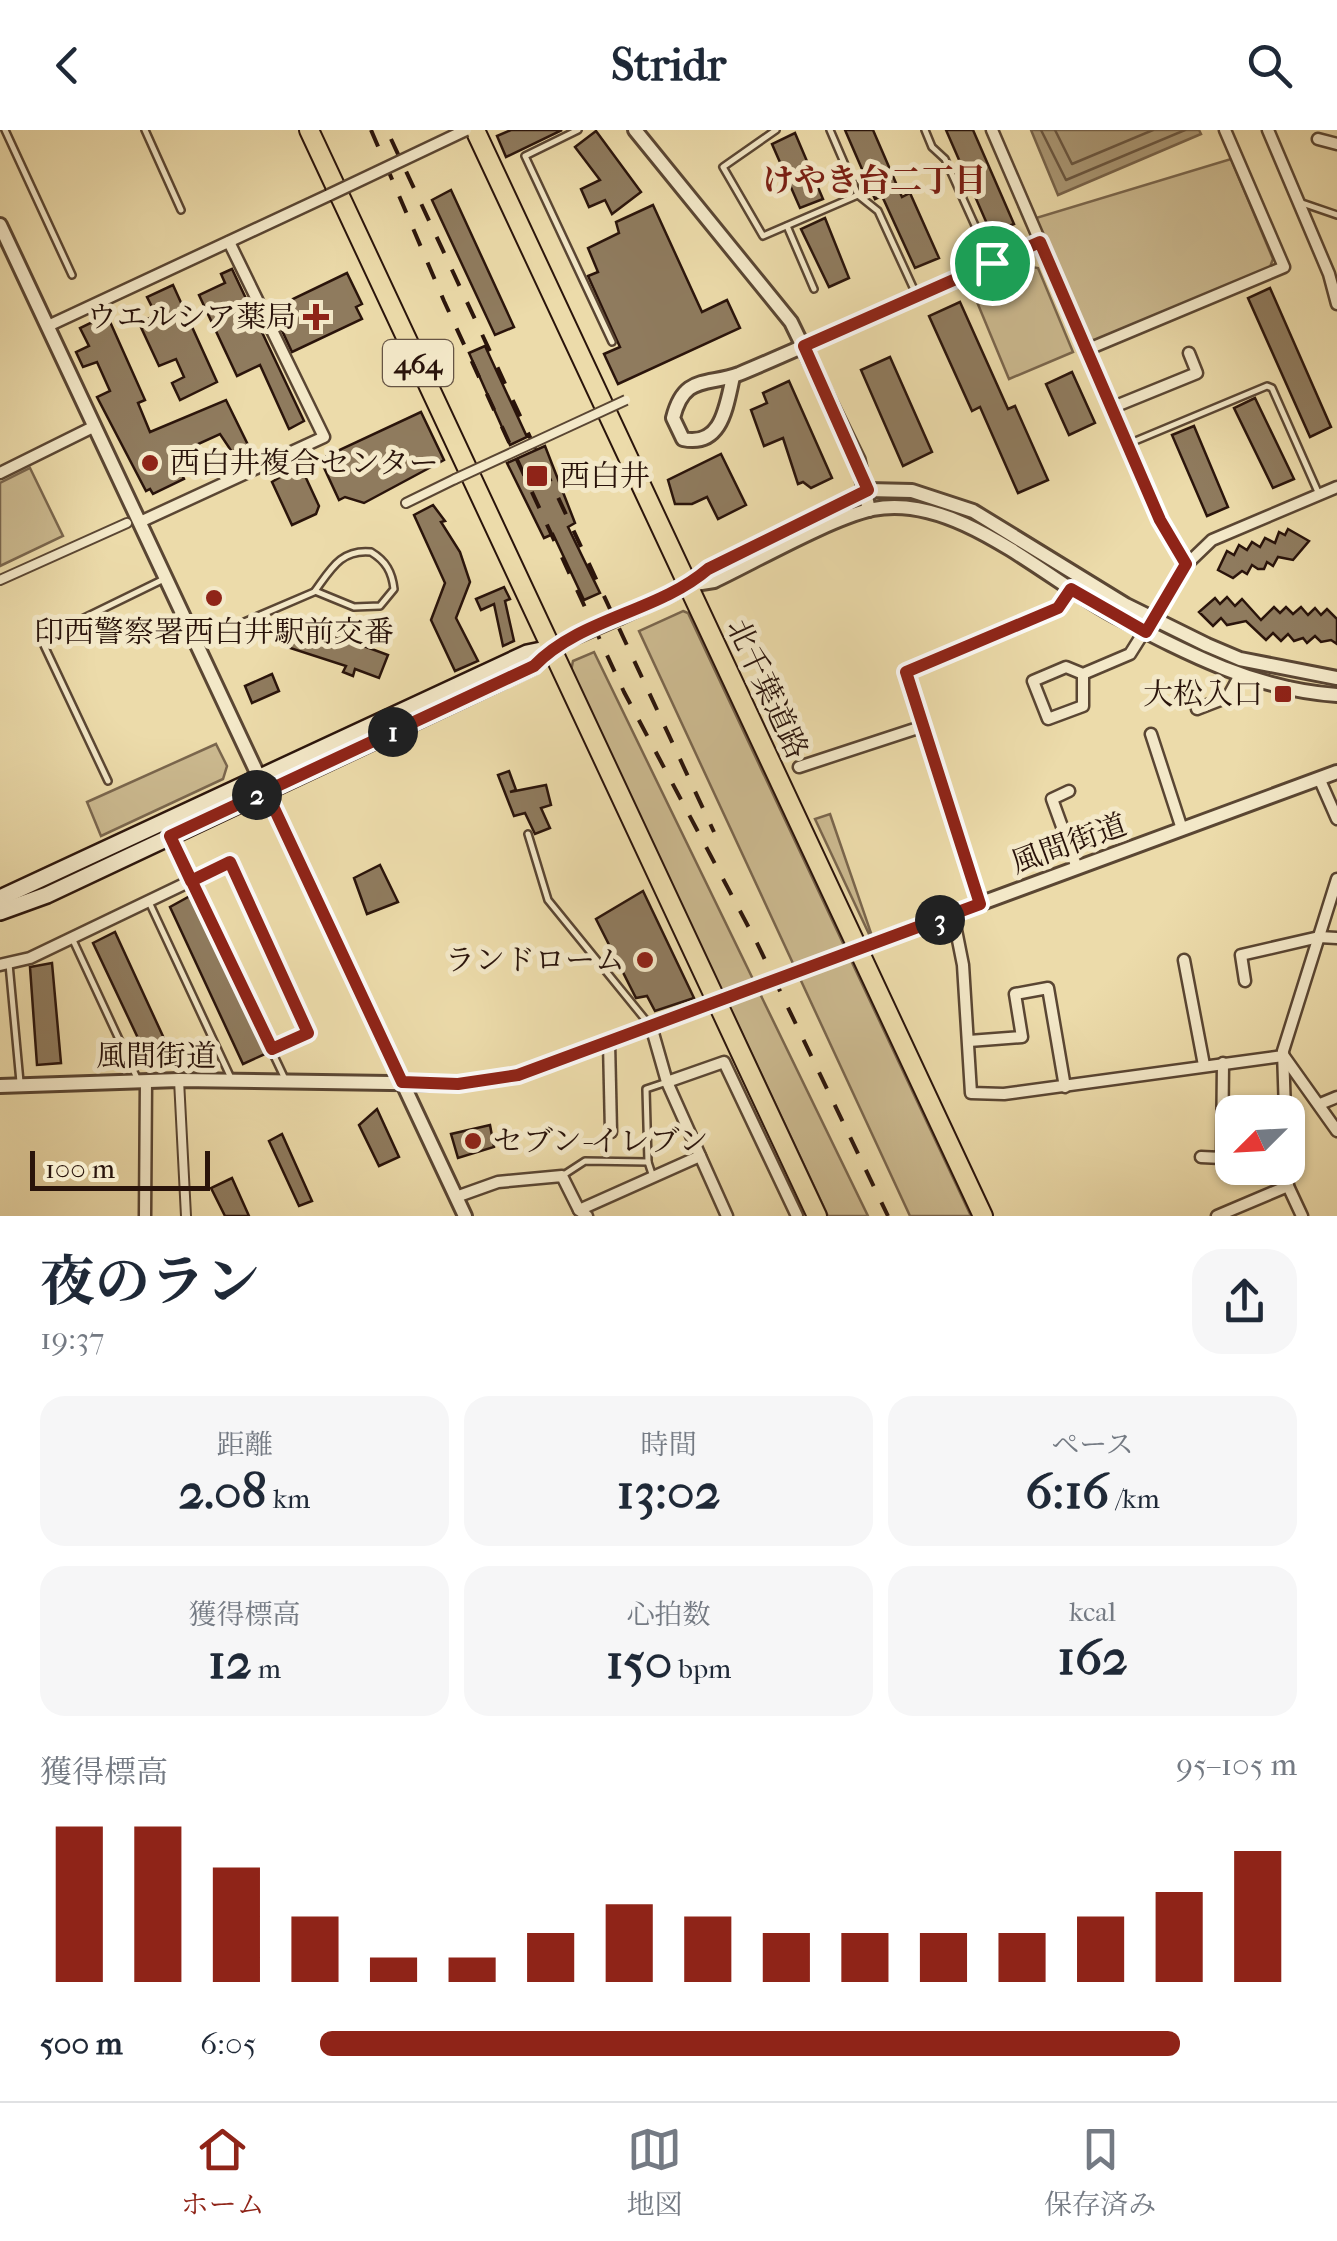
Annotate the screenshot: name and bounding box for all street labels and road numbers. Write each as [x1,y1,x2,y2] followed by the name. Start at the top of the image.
[383,340,453,386] road number: 464
[719,614,815,764] street label: 北千葉道路
[1007,807,1131,881] street label: 風間街道
[96,1039,216,1074] street label: 風間街道

